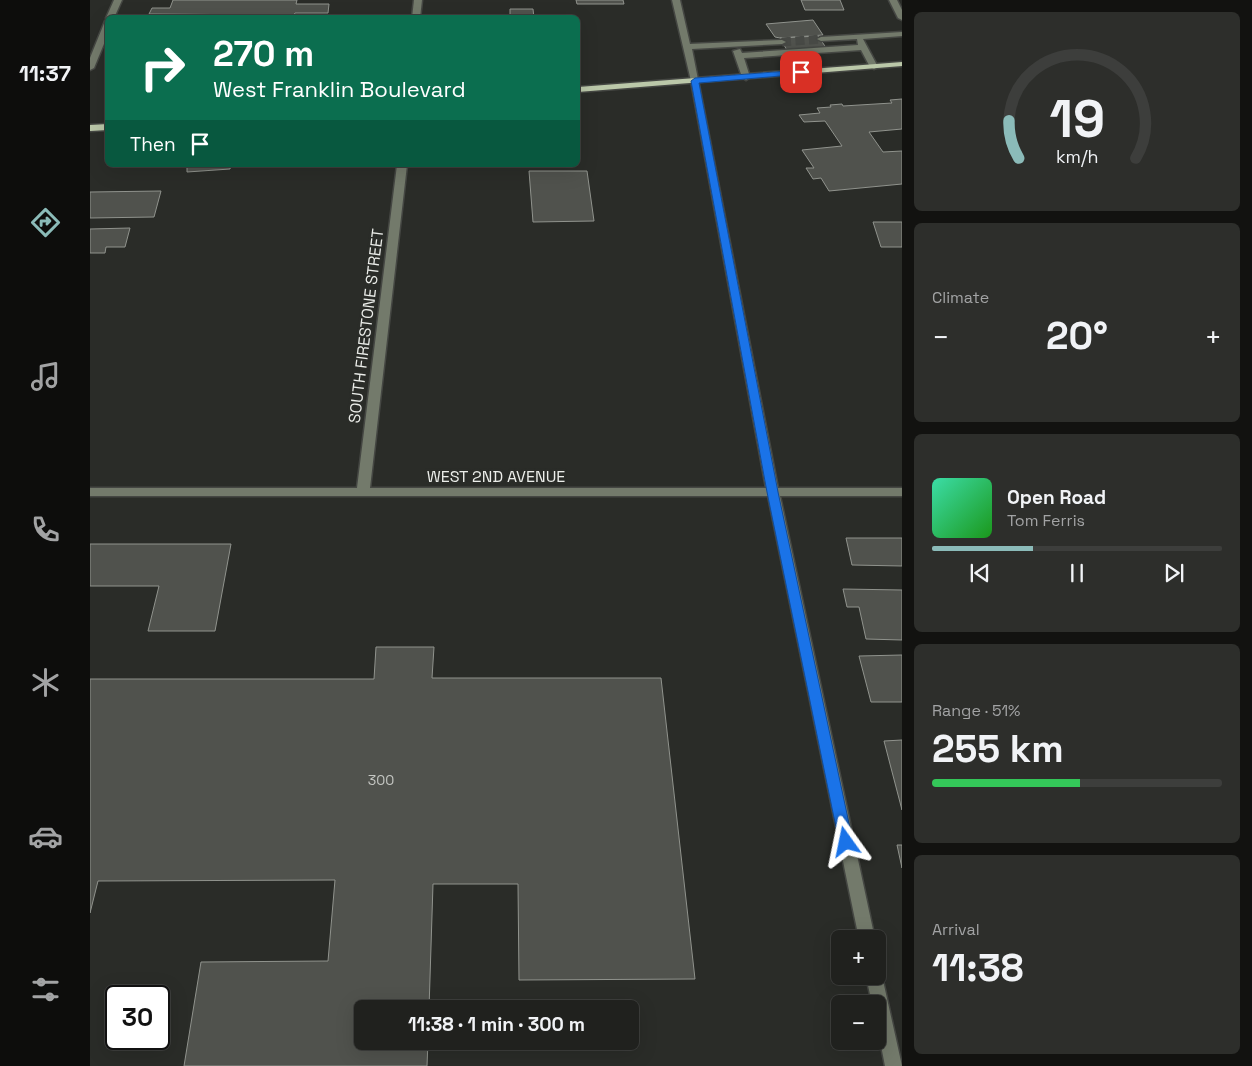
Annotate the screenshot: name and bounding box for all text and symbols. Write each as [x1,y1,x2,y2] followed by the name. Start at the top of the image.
[213,32,314,76] text: 270 m
[130,35,195,100] icon: right
[780,51,822,93] pin
[787,58,815,86] icon: arrive
[19,59,71,87] text: 11:37
[213,75,466,103] text: West Franklin Boulevard
[1049,86,1105,152] text: 19
[186,130,214,158] icon: arrive
[130,132,176,157] text: Then
[1056,145,1098,168] text: km/h
[28,205,63,240] icon: directions
[344,228,388,424] street label: SOUTH FIRESTONE STREET
[932,287,989,308] text: Climate
[1046,312,1108,360] text: 20°
[932,319,949,355] text: −
[1205,319,1222,355] text: +
[28,359,63,394] icon: music
[427,466,565,487] street label: WEST 2ND AVENUE
[1007,485,1106,510] text: Open Road
[1007,510,1085,531] text: Tom Ferris
[28,512,63,547] icon: phone
[966,559,994,587] icon: previous
[1063,559,1091,587] icon: pause
[1160,559,1188,587] icon: next
[28,665,63,700] icon: climate
[932,700,1020,721] text: Range · 51%
[932,725,1064,773] text: 255 km
[368,771,394,789] house number: 300
[819,815,871,867] position arrow
[28,819,63,854] icon: car
[932,919,980,940] text: Arrival
[831,930,886,1050] map controls
[831,930,886,985] button: +
[932,944,1024,992] text: 11:38
[28,972,63,1007] icon: filters
[105,985,170,1050] speed limit sign: 30
[831,995,886,1050] button: −
[408,1012,585,1037] text: 11:38 · 1 min · 300 m

